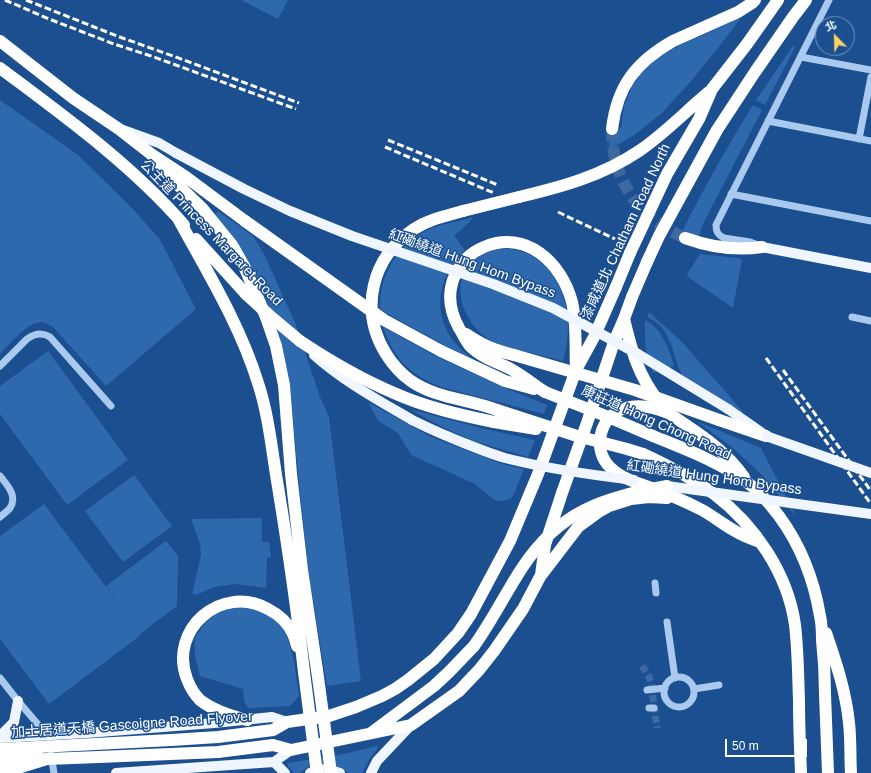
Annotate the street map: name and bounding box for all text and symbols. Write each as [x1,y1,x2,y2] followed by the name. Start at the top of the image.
[815,16,855,56] north arrow
[823,18,838,34] text: 北
[578,141,674,323] street label: 漆咸道北 Chatham Road North
[137,156,285,310] street label: 公主道 Princess Margaret Road
[386,226,558,302] street label: 紅磡繞道 Hung Hom Bypass
[579,382,733,464] street label: 康莊道 Hong Chong Road
[625,457,803,499] street label: 紅磡繞道 Hung Hom Bypass
[11,708,253,742] street label: 加士居道天橋 Gascoigne Road Flyover
[727,731,809,757] scale bar
[732,739,759,753] text: 50 m

